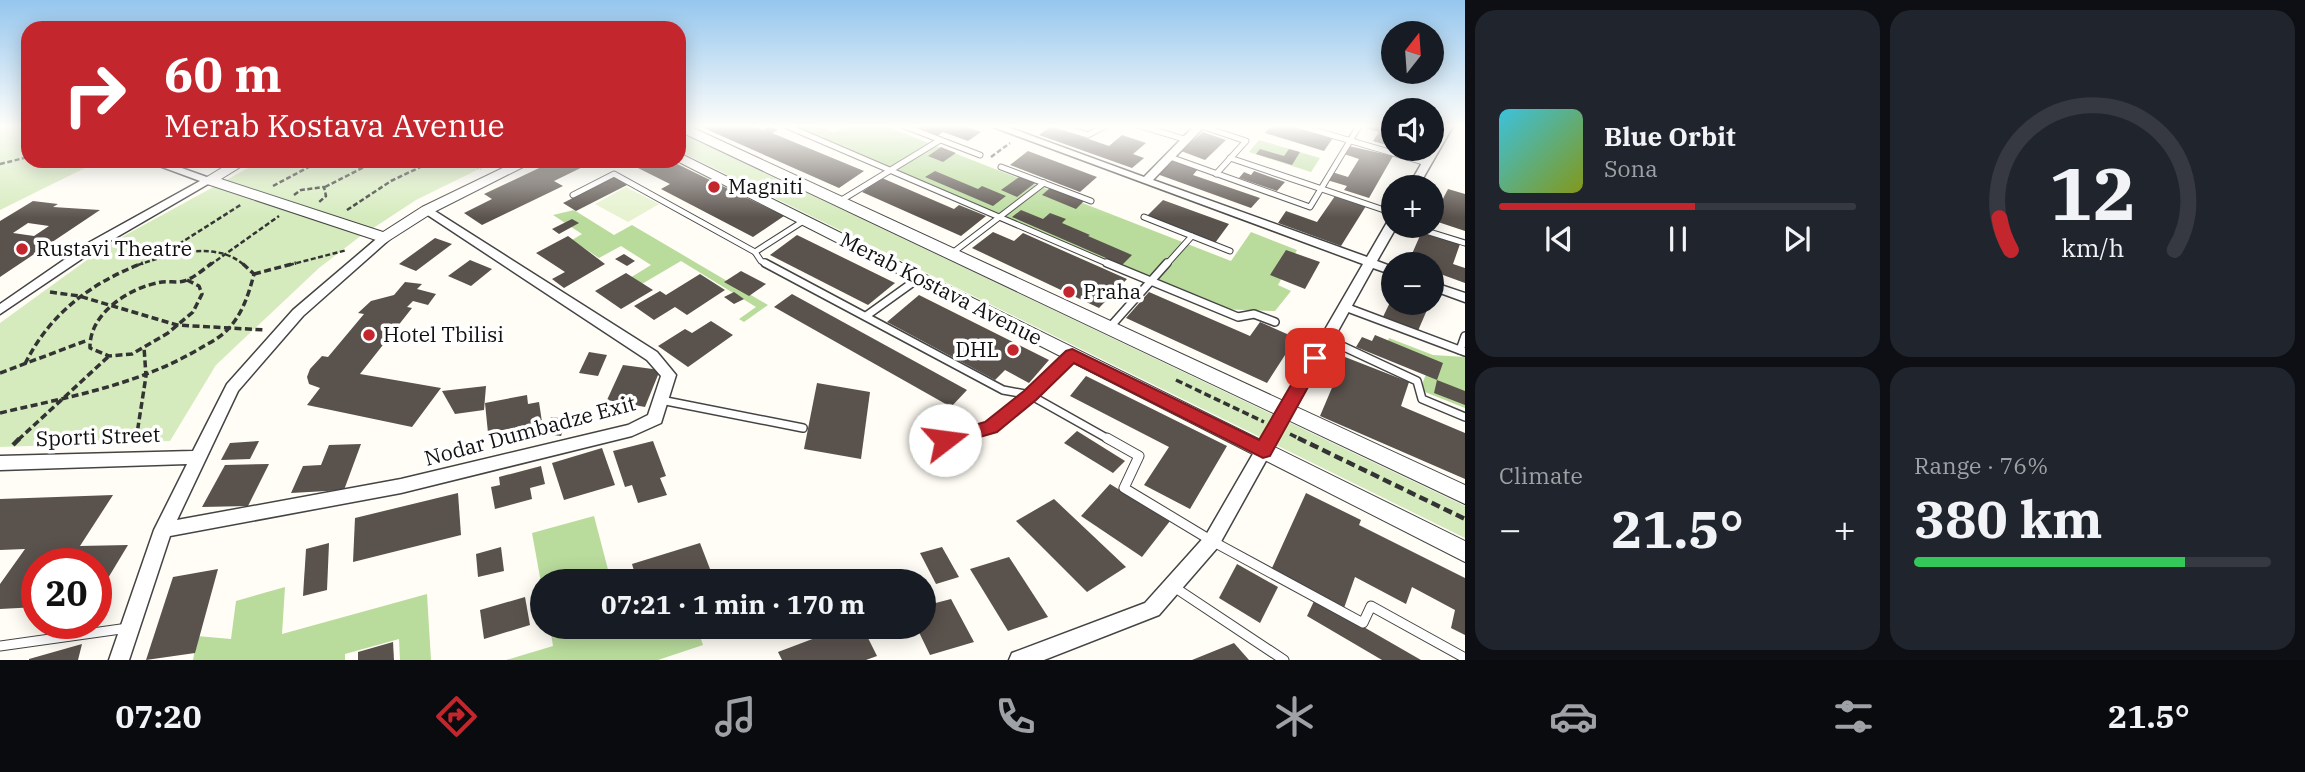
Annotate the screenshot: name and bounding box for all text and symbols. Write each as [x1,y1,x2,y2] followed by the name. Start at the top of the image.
[1381,21,1444,84] north arrow
[1381,21,1444,315] map controls
[164,42,282,105] text: 60 m
[49,49,140,140] icon: right
[1381,98,1444,161] button: sound
[164,104,505,146] text: Merab Kostava Avenue
[1604,119,1736,153] text: Blue Orbit
[2049,145,2136,240] text: 12
[1604,153,1658,183] text: Sona
[728,172,803,200] place label: Magniti
[1381,175,1444,238] button: +
[706,179,722,195] marker: Magniti
[1540,220,1578,258] icon: previous
[1659,220,1697,258] icon: pause
[1778,220,1816,258] icon: next
[836,225,1047,351] street label: Merab Kostava Avenue
[2061,231,2124,264] text: km/h
[36,234,192,262] place label: Rustavi Theatre
[14,241,30,257] marker: Rustavi Theatre
[1381,252,1444,315] button: −
[1083,277,1141,305] place label: Praha
[1061,284,1077,300] marker: Praha
[383,320,504,348] place label: Hotel Tbilisi
[361,327,377,343] marker: Hotel Tbilisi
[1285,328,1345,388] pin
[955,335,999,363] place label: DHL
[1296,339,1334,377] icon: arrive
[1005,342,1021,358] marker: DHL
[421,388,638,472] street label: Nodar Dumbadze Exit
[908,403,982,477] position arrow
[35,420,161,452] street label: Sporti Street
[1914,450,2048,480] text: Range · 76%
[1499,460,1583,490] text: Climate
[1914,485,2103,552] text: 380 km
[1611,495,1744,562] text: 21.5°
[1499,504,1522,553] text: −
[1833,504,1856,553] text: +
[21,548,112,639] speed limit sign: 20
[601,587,865,621] text: 07:21 · 1 min · 170 m
[432,692,481,741] icon: directions
[711,692,760,741] icon: music
[991,692,1040,741] icon: phone
[1270,692,1319,741] icon: climate
[1549,692,1598,741] icon: car
[1829,692,1878,741] icon: filters
[115,695,202,737] text: 07:20
[2108,695,2190,737] text: 21.5°

